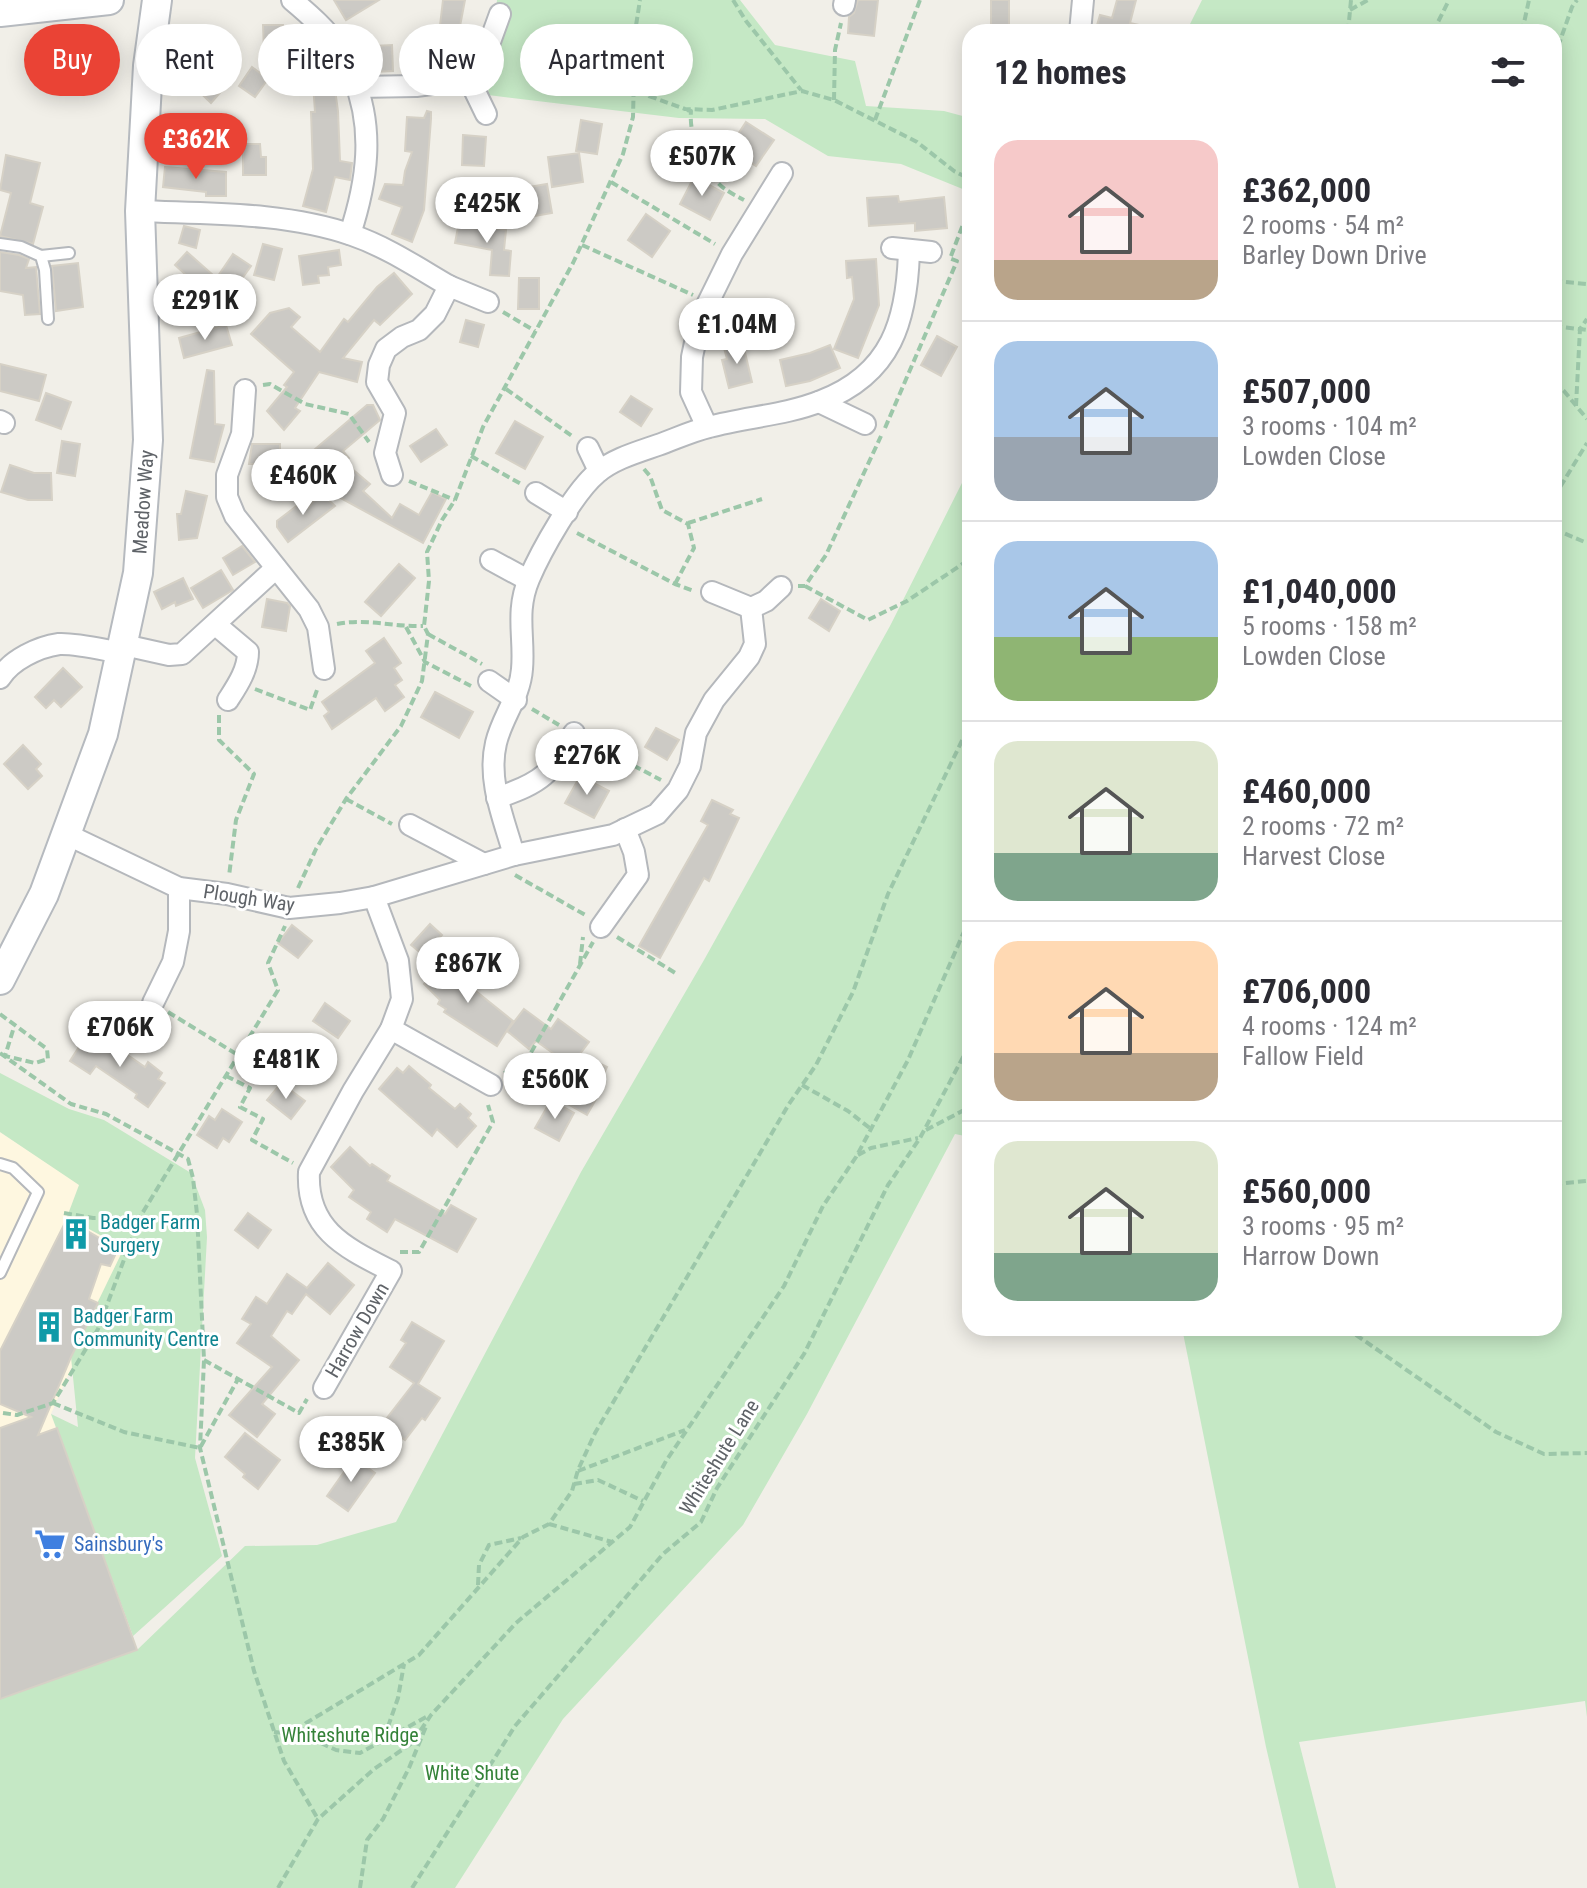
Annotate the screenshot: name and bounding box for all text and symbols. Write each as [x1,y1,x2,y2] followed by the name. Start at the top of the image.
[24,24,120,96] chip: Buy
[136,24,242,96] chip: Rent
[258,24,383,96] chip: Filters
[399,24,504,96] chip: New
[520,24,693,96] chip: Apartment
[1486,50,1530,94] icon: filters
[994,52,1127,92] text: 12 homes
[140,113,252,181] pin: £362K
[162,124,230,154] text: £362K
[646,130,758,198] pin: £507K
[668,141,736,171] text: £507K
[1242,170,1371,210] text: £362,000
[1058,172,1154,268] icon: home
[431,177,543,245] pin: £425K
[453,188,521,218] text: £425K
[1242,210,1404,240] text: 2 rooms · 54 m²
[1242,240,1427,270] text: Barley Down Drive
[149,274,261,342] pin: £291K
[171,285,239,315] text: £291K
[672,298,802,366] pin: £1.04M
[697,309,777,339] text: £1.04M
[1242,371,1371,411] text: £507,000
[1058,373,1154,469] icon: home
[1242,411,1417,441] text: 3 rooms · 104 m²
[1242,441,1386,471] text: Lowden Close
[127,449,159,555] street label: Meadow Way
[247,449,359,517] pin: £460K
[269,460,337,490] text: £460K
[1242,571,1397,611] text: £1,040,000
[1058,573,1154,669] icon: home
[1242,611,1417,641] text: 5 rooms · 158 m²
[1242,641,1386,671] text: Lowden Close
[531,729,643,797] pin: £276K
[553,740,621,770] text: £276K
[1242,771,1371,811] text: £460,000
[1058,773,1154,869] icon: home
[1242,811,1404,841] text: 2 rooms · 72 m²
[1242,841,1385,871] text: Harvest Close
[202,879,296,917] street label: Plough Way
[412,937,524,1005] pin: £867K
[434,948,502,978] text: £867K
[1242,971,1371,1011] text: £706,000
[1058,973,1154,1069] icon: home
[64,1001,176,1069] pin: £706K
[1242,1011,1417,1041] text: 4 rooms · 124 m²
[86,1012,154,1042] text: £706K
[230,1033,342,1101] pin: £481K
[1242,1041,1364,1071] text: Fallow Field
[252,1044,320,1074] text: £481K
[499,1053,611,1121] pin: £560K
[521,1064,589,1094] text: £560K
[1242,1171,1371,1211] text: £560,000
[1058,1173,1154,1269] icon: home
[100,1210,200,1257] place label: Badger Farm Surgery
[1242,1211,1404,1241] text: 3 rooms · 95 m²
[59,1217,93,1251] building icon: Badger Farm Surgery
[1242,1241,1379,1271] text: Harrow Down
[320,1278,394,1382] street label: Harrow Down
[73,1304,219,1351] place label: Badger Farm Community Centre
[32,1310,66,1344] building icon: Badger Farm Community Centre
[674,1395,764,1519] street label: Whiteshute Lane
[295,1416,407,1484] pin: £385K
[317,1427,385,1457] text: £385K
[33,1527,67,1561] supermarket icon: Sainsbury's
[74,1532,163,1556] place label: Sainsbury's
[281,1723,419,1747] park label: Whiteshute Ridge
[425,1761,519,1785] park label: White Shute

